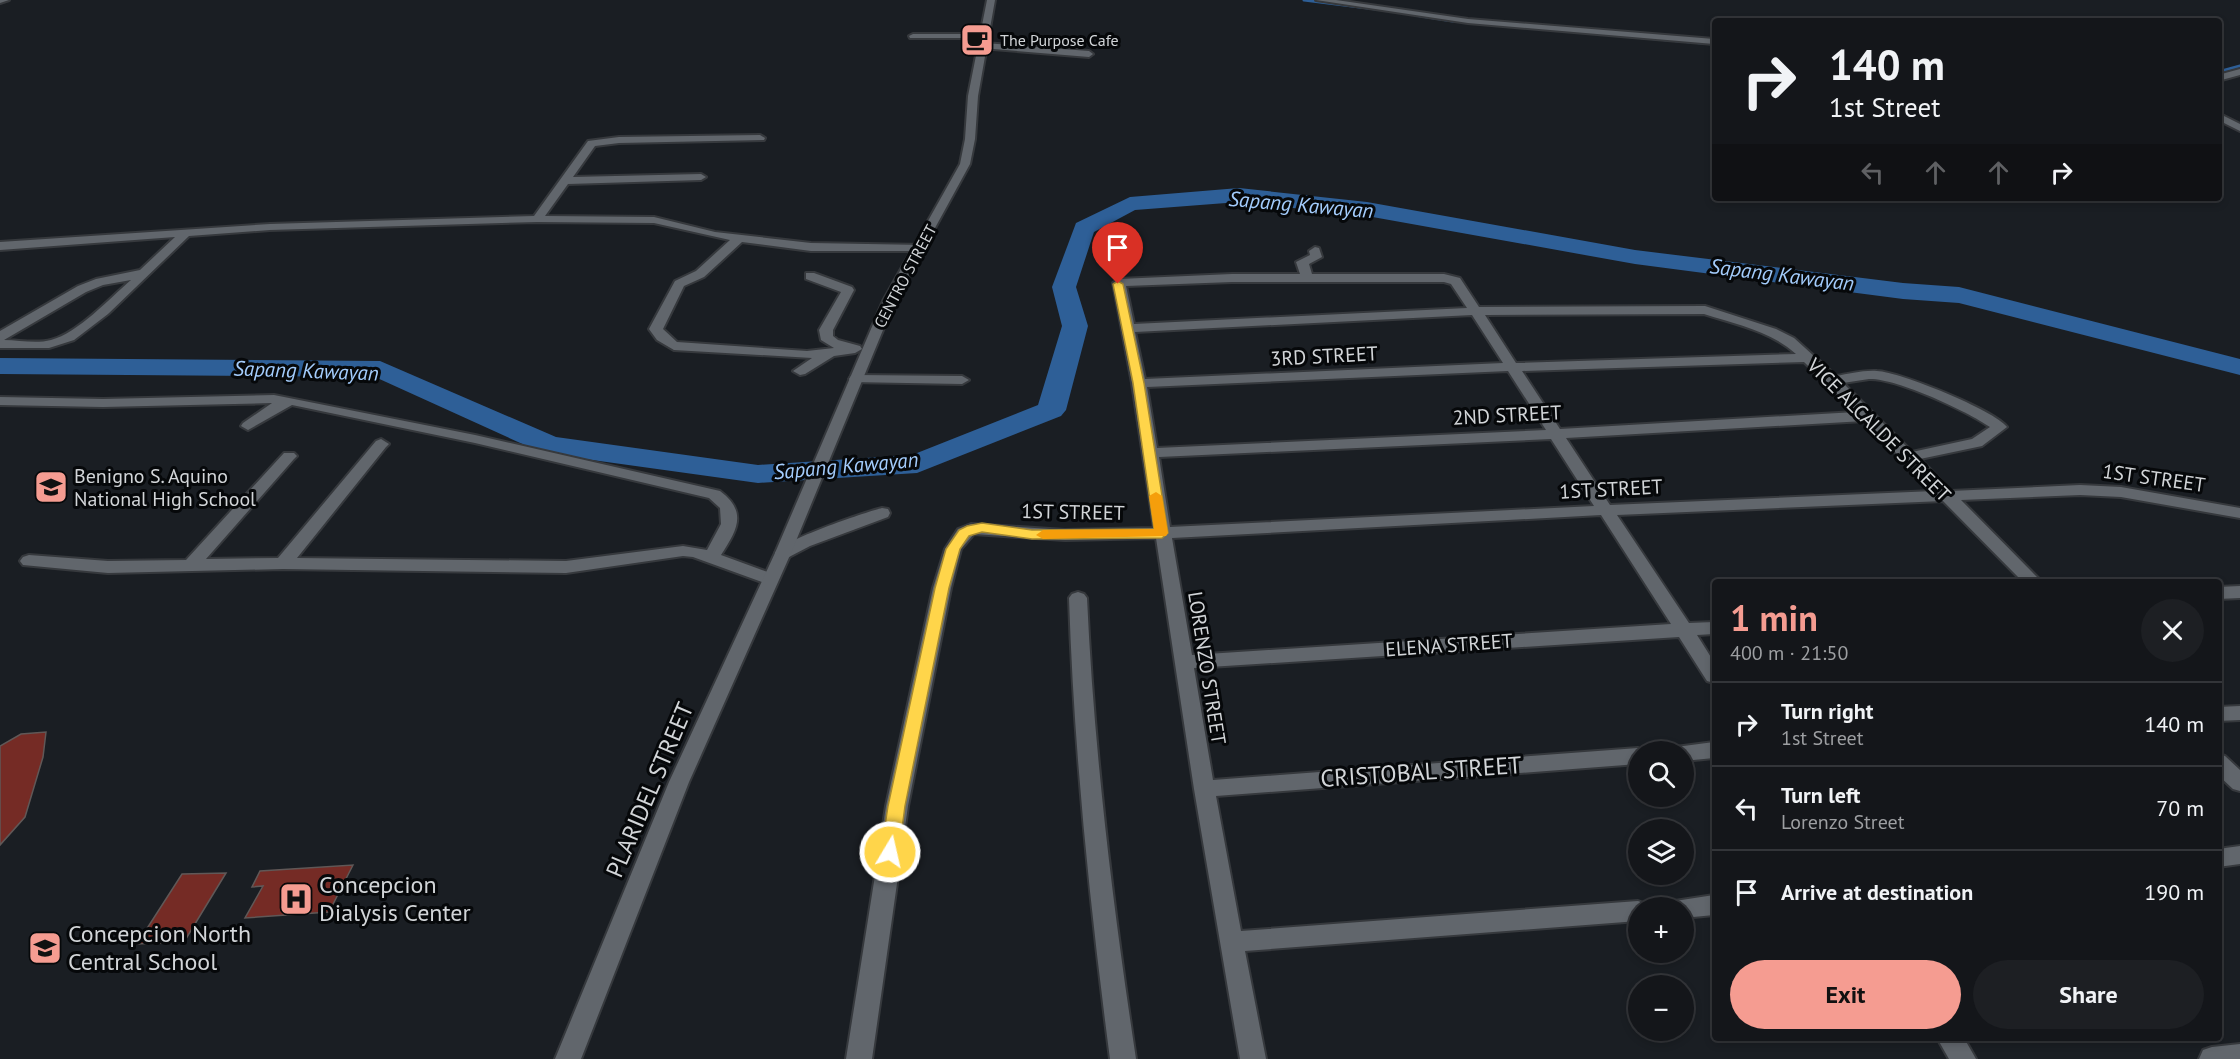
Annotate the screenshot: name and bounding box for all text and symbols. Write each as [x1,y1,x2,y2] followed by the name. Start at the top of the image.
[959,22,995,58] cafe icon: The Purpose Cafe
[1000,30,1119,50] place label: The Purpose Cafe
[1829,37,1945,92] text: 140 m
[1730,42,1808,120] icon: right
[1829,90,1940,124] text: 1st Street
[1856,156,1889,189] icon: left
[1919,156,1952,189] icon: ahead
[1982,156,2015,189] icon: ahead
[2045,156,2078,189] icon: right
[1227,185,1375,224] water label: Sapang Kawayan
[869,221,941,331] street label: CENTRO STREET
[1092,222,1143,284] pin
[1101,231,1134,264] icon: arrive
[1708,252,1856,297] water label: Sapang Kawayan
[1270,340,1378,372] street label: 3RD STREET
[1801,352,1956,507] street label: VICE ALCALDE STREET
[233,354,379,387] water label: Sapang Kawayan
[1452,399,1562,431] street label: 2ND STREET
[772,446,920,485] water label: Sapang Kawayan
[2101,458,2207,498] street label: 1ST STREET
[74,463,256,512] place label: Benigno S. Aquino National High School
[33,469,69,505] school or university icon: Benigno S. Aquino National High School
[1559,473,1663,505] street label: 1ST STREET
[1021,498,1125,526] street label: 1ST STREET
[1182,590,1232,746] street label: LORENZO STREET
[1730,594,1818,641] text: 1 min
[2141,599,2204,662] button: close
[1384,628,1514,662] street label: ELENA STREET
[1730,640,1848,666] text: 400 m · 21:50
[1781,697,1873,725] text: Turn right
[599,698,700,882] street label: PLARIDEL STREET
[1730,708,1763,741] icon: right
[2144,710,2204,738] text: 140 m
[1781,725,1864,751] text: 1st Street
[1628,741,1694,1041] map controls
[1628,741,1694,807] button: search
[1319,749,1523,794] street label: CRISTOBAL STREET
[1781,781,1861,809] text: Turn left
[1730,792,1763,825] icon: left
[2156,794,2204,822] text: 70 m
[1781,809,1905,835] text: Lorenzo Street
[1628,819,1694,885] button: layers
[858,820,922,884] position arrow
[319,869,471,928] place label: Concepcion Dialysis Center
[1730,876,1763,909] icon: arrive
[1781,878,1973,906] text: Arrive at destination
[2144,878,2204,906] text: 190 m
[278,881,314,917] hospital icon: Concepcion Dialysis Center
[1628,897,1694,963] button: +
[68,918,251,977] place label: Concepcion North Central School
[27,930,63,966] school or university icon: Concepcion North Central School
[1730,960,1961,1029] button: Exit
[1973,960,2204,1029] button: Share
[1628,975,1694,1041] button: −

